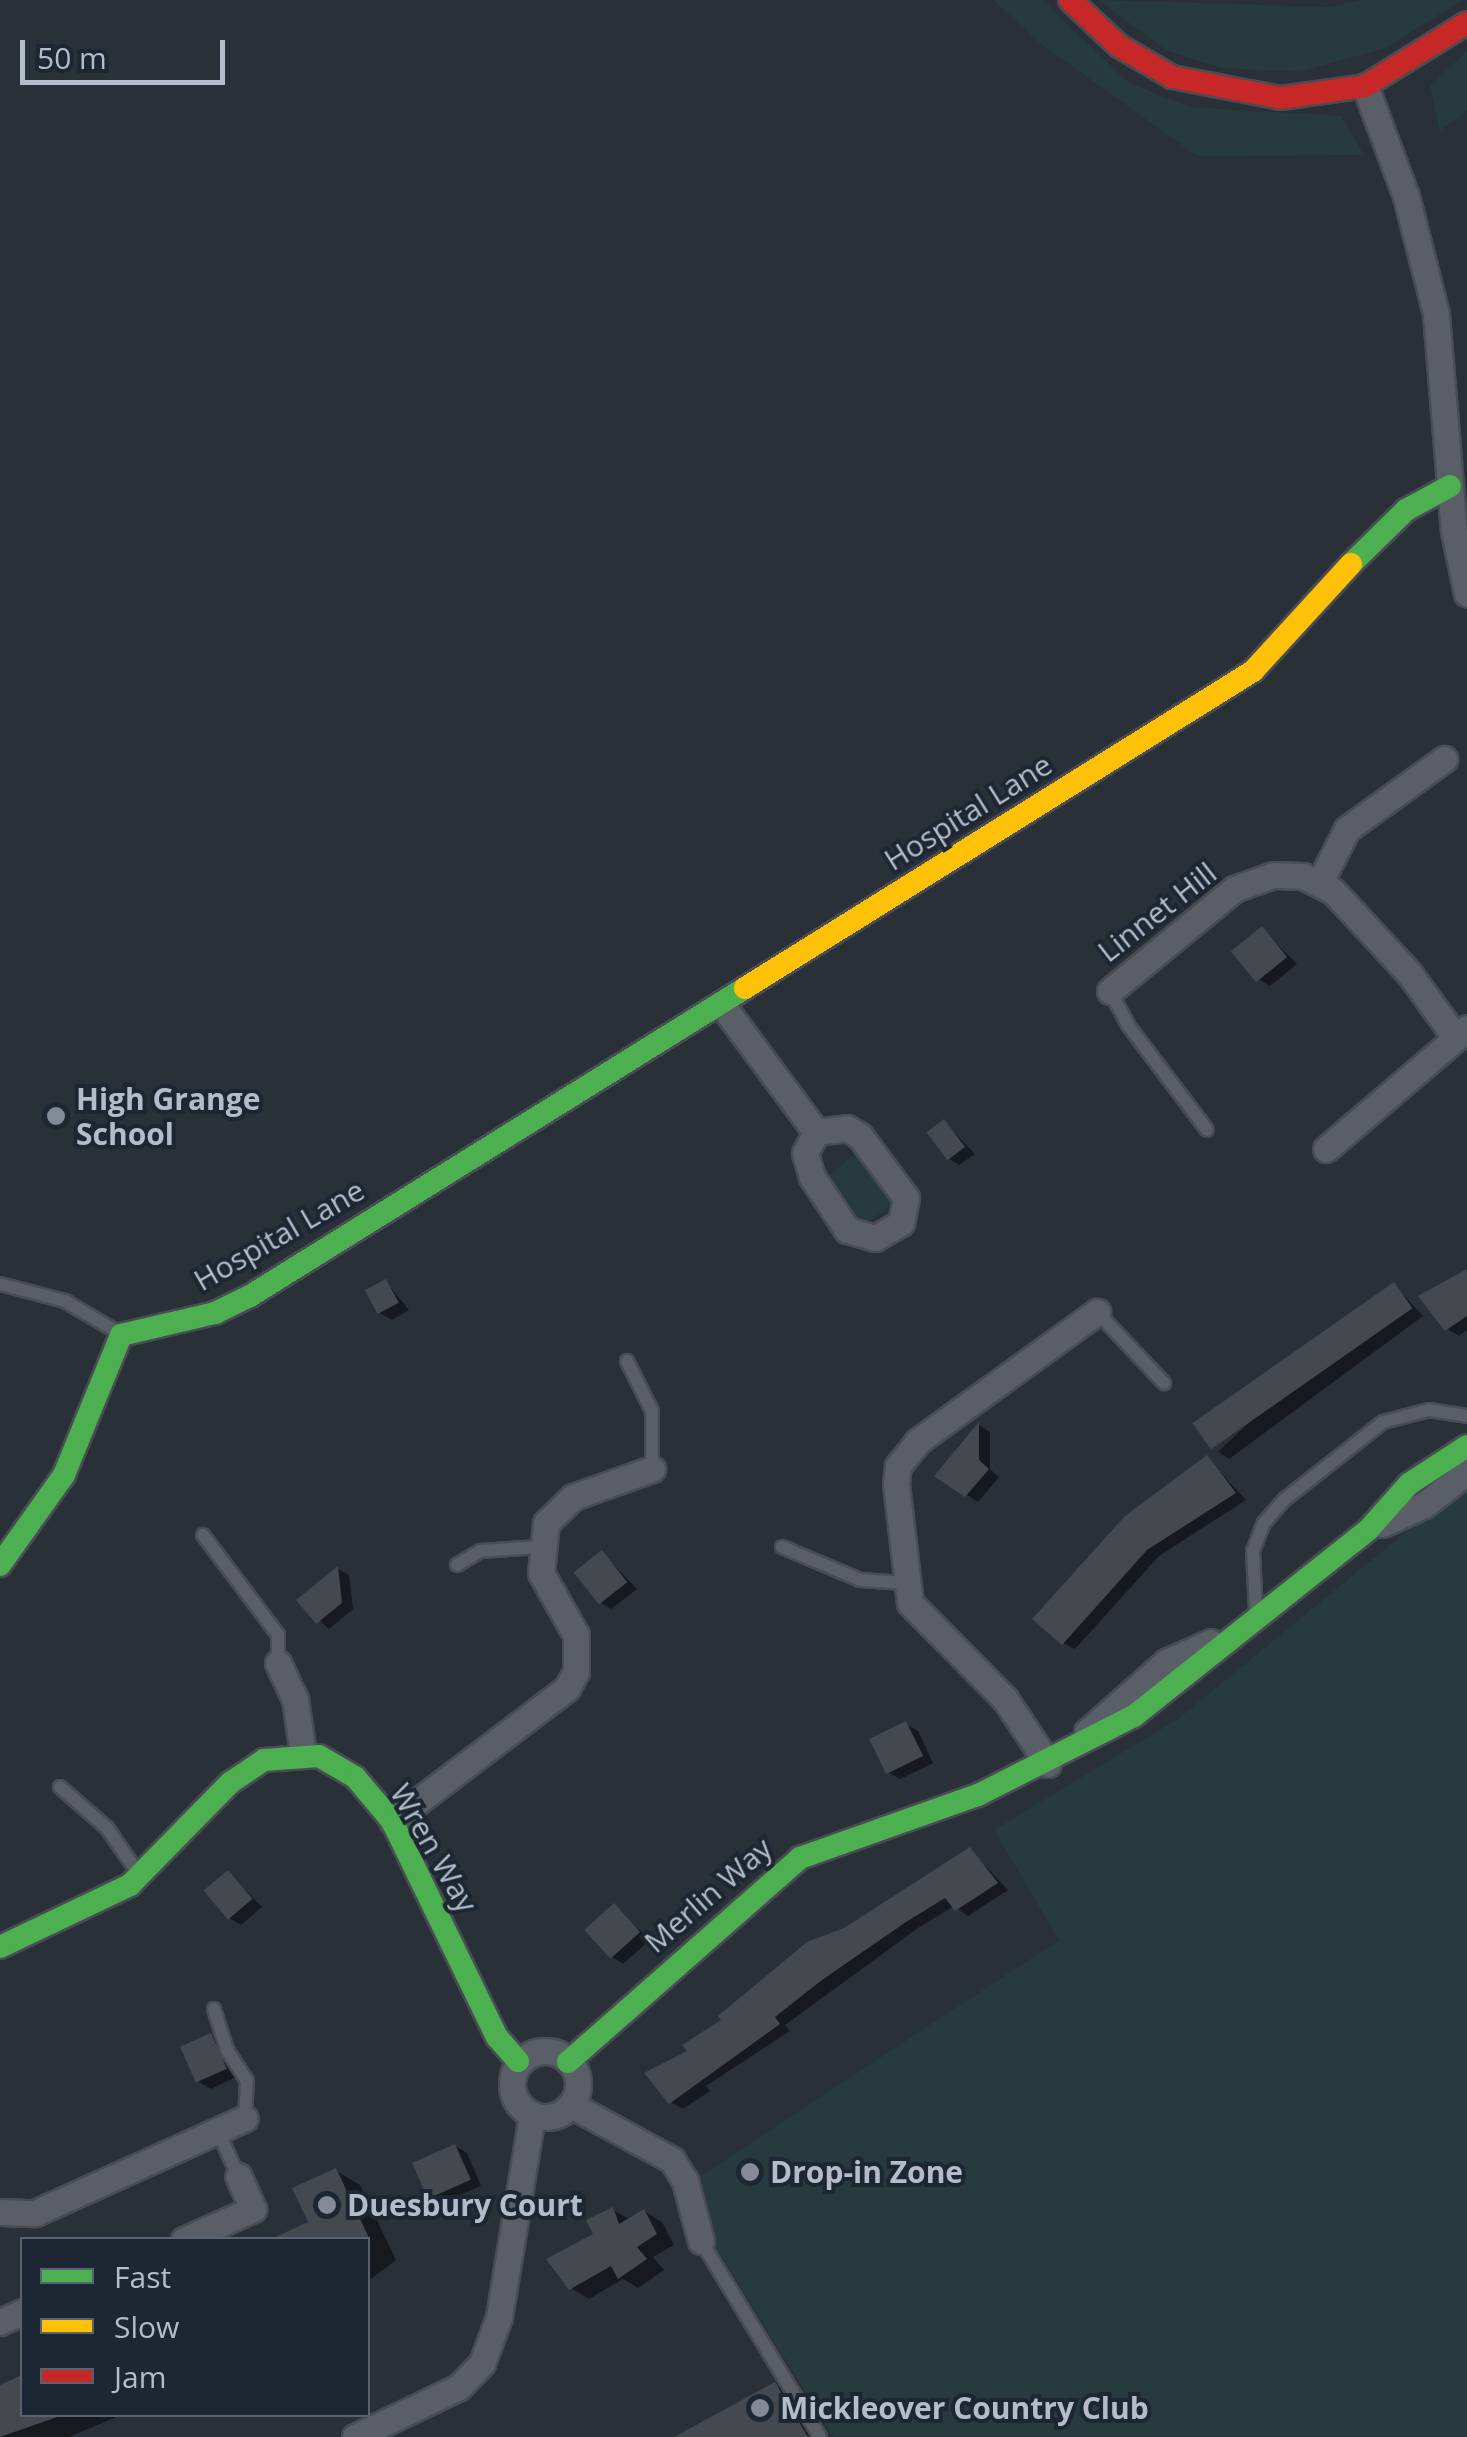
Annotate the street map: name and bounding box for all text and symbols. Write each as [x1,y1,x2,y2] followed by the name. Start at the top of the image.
[25,20,230,82] scale bar
[37,37,107,78] text: 50 m
[878,746,1058,878] street label: Hospital Lane
[1091,855,1223,969] street label: Linnet Hill
[76,1081,260,1152] place label: High Grange School
[45,1105,67,1127] marker: High Grange School
[187,1172,371,1298] street label: Hospital Lane
[383,1777,485,1919] street label: Wren Way
[637,1830,779,1960] street label: Merlin Way
[770,2154,963,2190] place label: Drop-in Zone
[739,2161,761,2183] marker: Drop-in Zone
[347,2187,583,2223] place label: Duesbury Court
[316,2194,338,2216] marker: Duesbury Court
[20,2237,370,2417] legend
[114,2256,171,2297] text: Fast
[114,2306,179,2347] text: Slow
[114,2356,167,2397] text: Jam
[780,2390,1149,2426] place label: Mickleover Country Club
[749,2397,771,2419] marker: Mickleover Country Club

